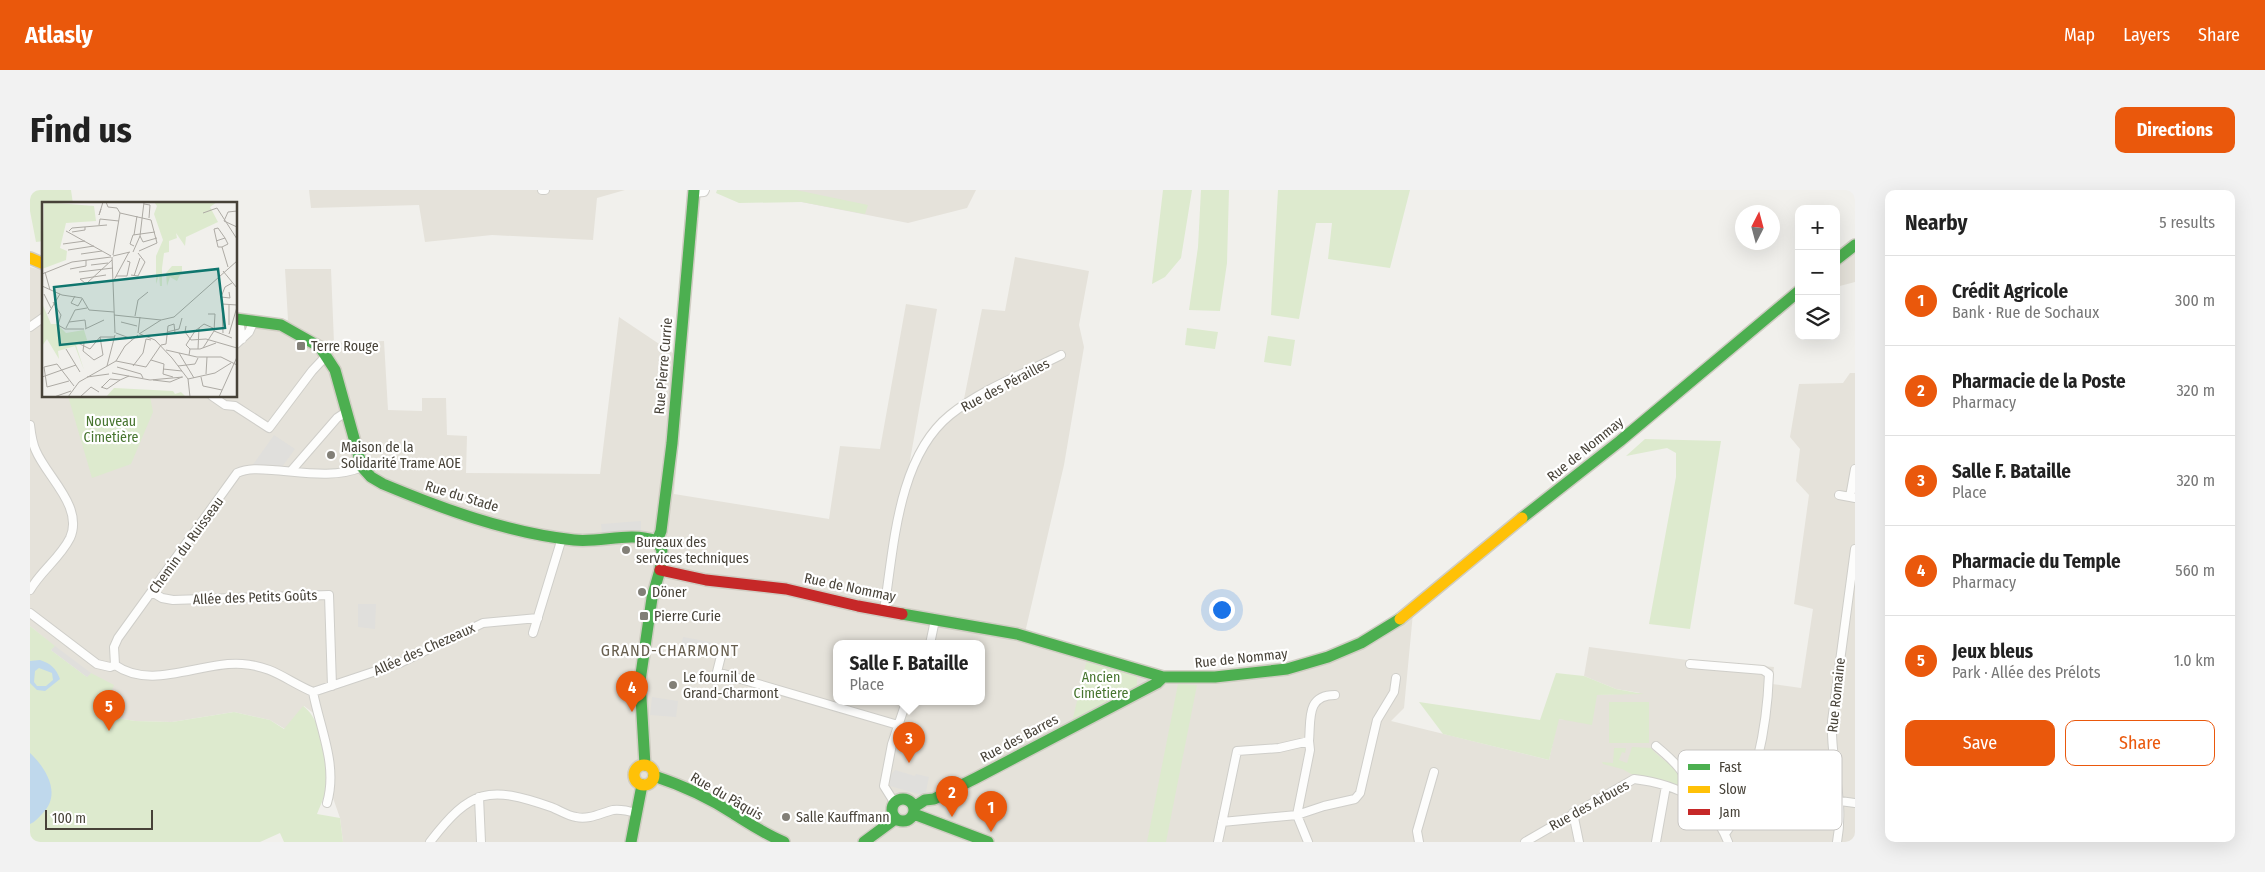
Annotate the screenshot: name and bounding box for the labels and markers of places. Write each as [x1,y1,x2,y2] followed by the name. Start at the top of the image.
[311,338,379,355] place label: Terre Rouge
[295,340,307,352] marker: Terre Rouge
[341,439,461,472] place label: Maison de la Solidarité Trame AOE
[325,449,337,461] marker: Maison de la Solidarité Trame AOE
[636,534,749,567] place label: Bureaux des services techniques
[620,544,632,556] marker: Bureaux des services techniques
[652,584,687,601] place label: Döner
[636,586,648,598] marker: Döner
[654,608,721,625] place label: Pierre Curie
[638,610,650,622] marker: Pierre Curie
[683,669,779,702] place label: Le fournil de Grand-Charmont
[616,671,648,712] pin: 4
[667,679,679,691] marker: Le fournil de Grand-Charmont
[93,690,125,731] pin: 5
[893,722,925,763] pin: 3
[936,776,968,817] pin: 2
[975,791,1007,832] pin: 1
[796,809,890,826] place label: Salle Kauffmann
[780,811,792,823] marker: Salle Kauffmann

